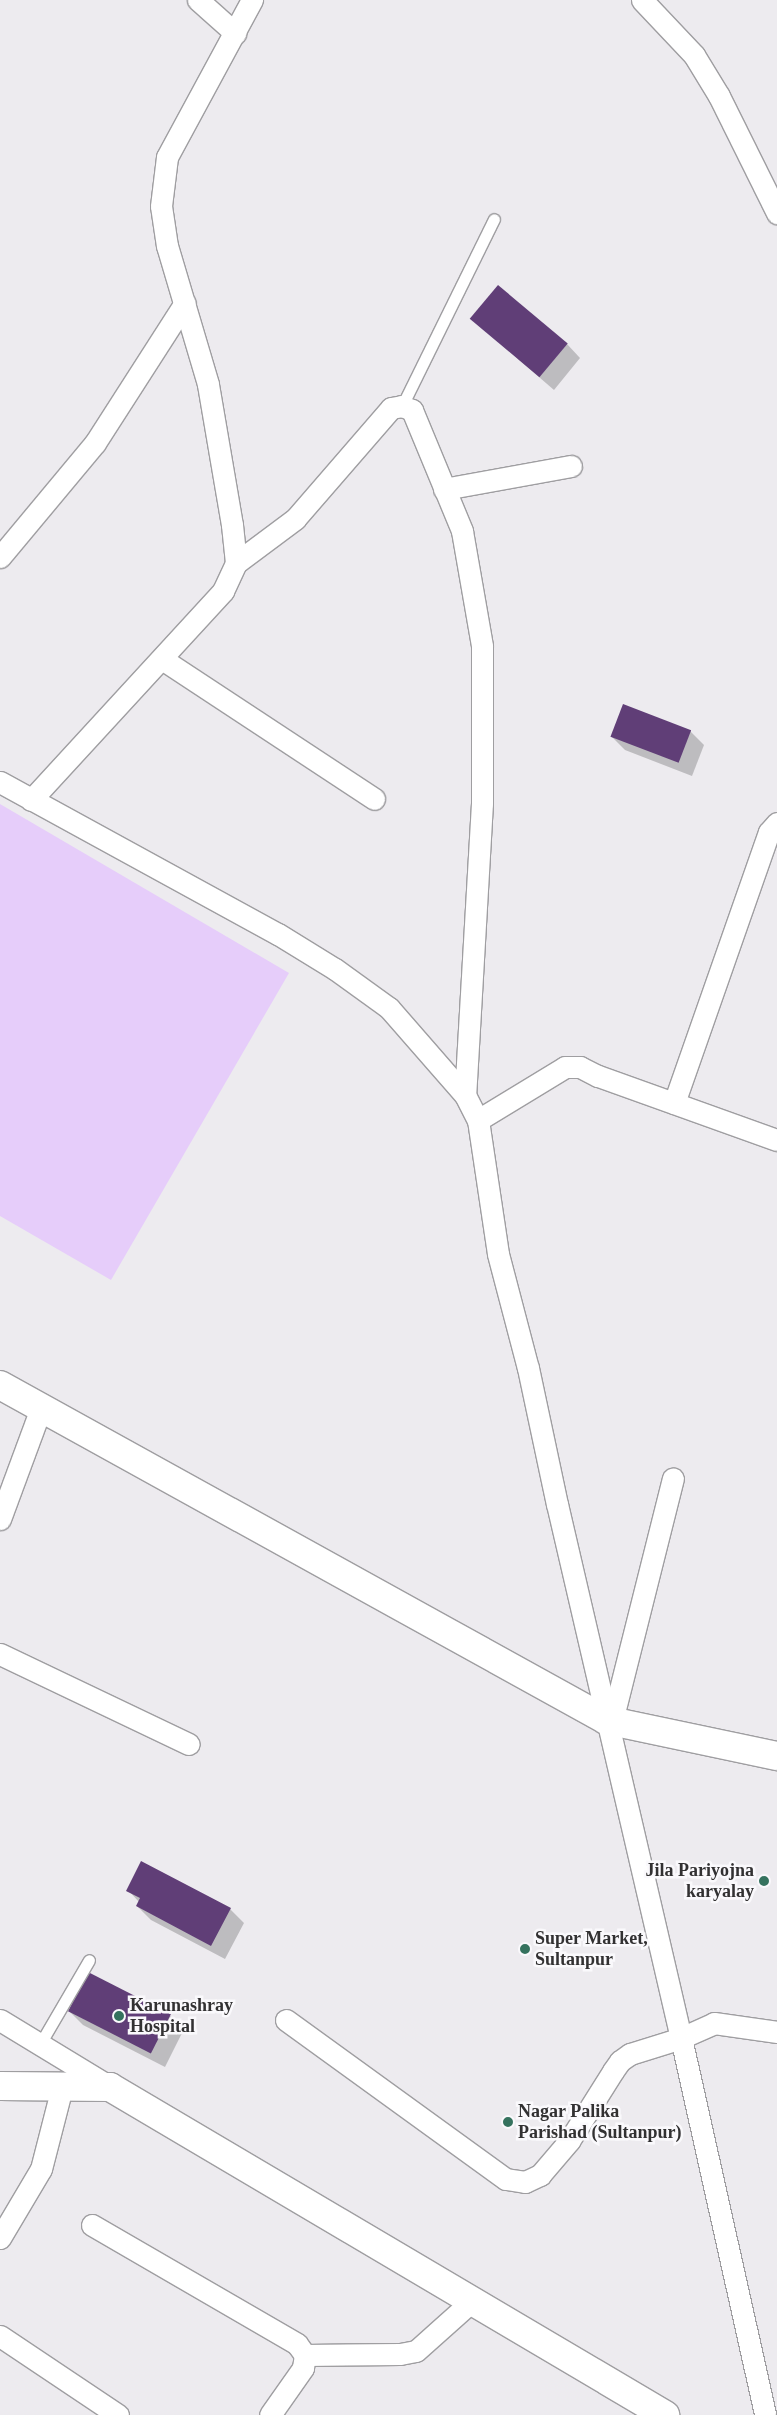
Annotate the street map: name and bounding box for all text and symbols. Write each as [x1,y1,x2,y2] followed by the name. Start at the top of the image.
[646,1860,754,1902] place label: Jila Pariyojna karyalay
[758,1875,770,1887] marker: Jila Pariyojna karyalay
[535,1928,648,1970] place label: Super Market, Sultanpur
[519,1943,531,1955] marker: Super Market, Sultanpur
[130,1995,233,2038] place label: Karunashray Hospital
[112,2009,126,2023] marker: Karunashray Hospital
[518,2101,682,2144] place label: Nagar Palika Parishad (Sultanpur)
[502,2116,514,2128] marker: Nagar Palika Parishad (Sultanpur)

